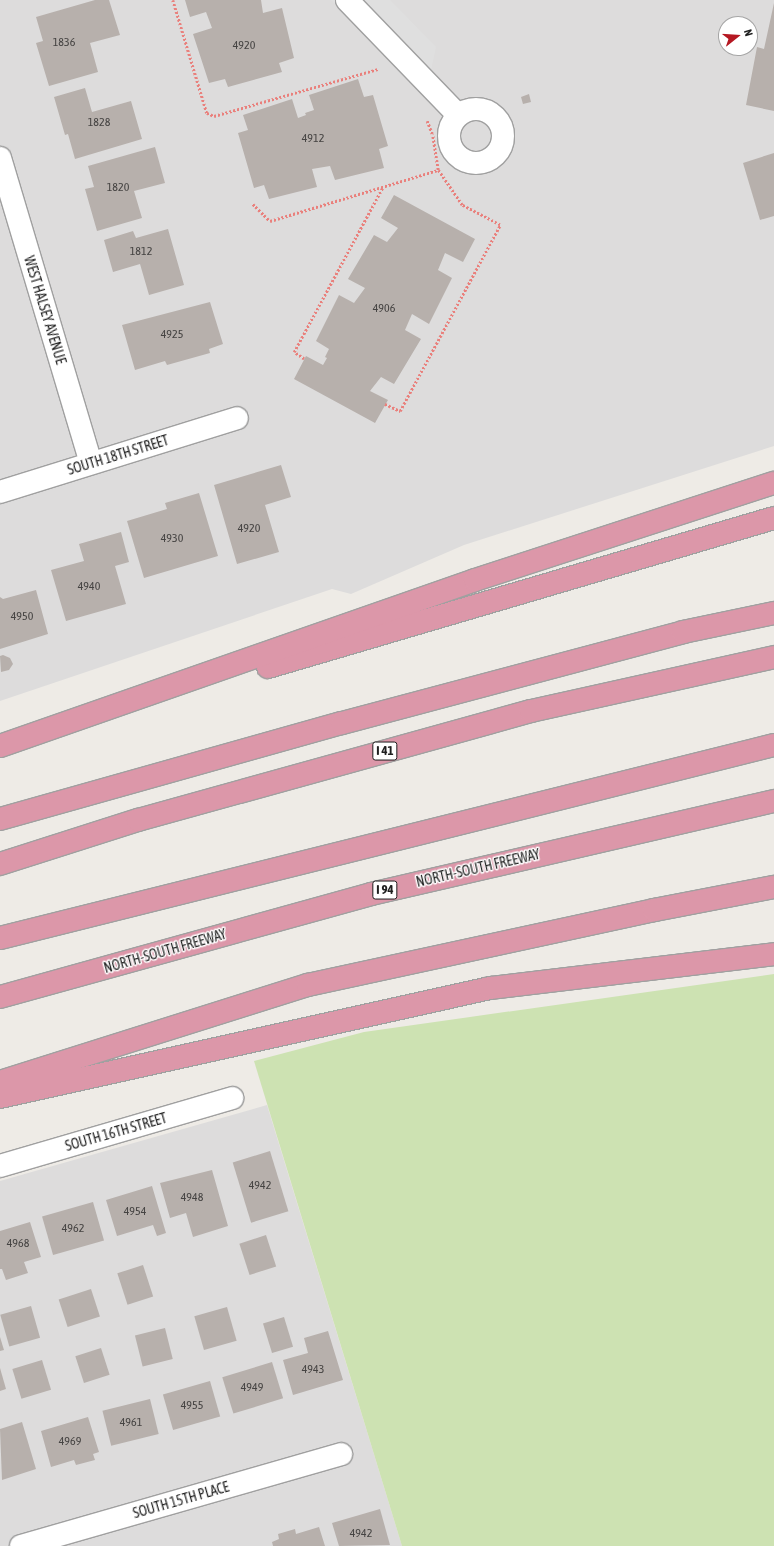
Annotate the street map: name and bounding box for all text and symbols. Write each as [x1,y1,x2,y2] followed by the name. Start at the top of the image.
[718,16,758,56] north arrow
[742,28,755,38] text: N
[53,36,75,50] house number: 1836
[233,39,255,53] house number: 4920
[88,116,110,130] house number: 1828
[302,132,324,146] house number: 4912
[107,181,129,195] house number: 1820
[130,245,152,259] house number: 1812
[21,254,69,366] street label: WEST HALSEY AVENUE
[373,302,395,316] house number: 4906
[161,328,183,342] house number: 4925
[65,432,171,478] street label: SOUTH 18TH STREET
[238,522,260,536] house number: 4920
[161,532,183,546] house number: 4930
[78,580,100,594] house number: 4940
[11,610,33,624] house number: 4950
[372,740,398,762] road number: I 41
[414,846,542,890] street label: NORTH-SOUTH FREEWAY
[372,879,398,901] road number: I 94
[102,925,228,977] street label: NORTH-SOUTH FREEWAY
[63,1109,169,1155] street label: SOUTH 16TH STREET
[249,1179,271,1193] house number: 4942
[181,1191,203,1205] house number: 4948
[124,1205,146,1219] house number: 4954
[62,1222,84,1236] house number: 4962
[7,1237,29,1251] house number: 4968
[302,1363,324,1377] house number: 4943
[241,1381,263,1395] house number: 4949
[181,1399,203,1413] house number: 4955
[120,1416,142,1430] house number: 4961
[59,1435,81,1449] house number: 4969
[131,1478,231,1522] street label: SOUTH 15TH PLACE
[350,1527,372,1541] house number: 4942

